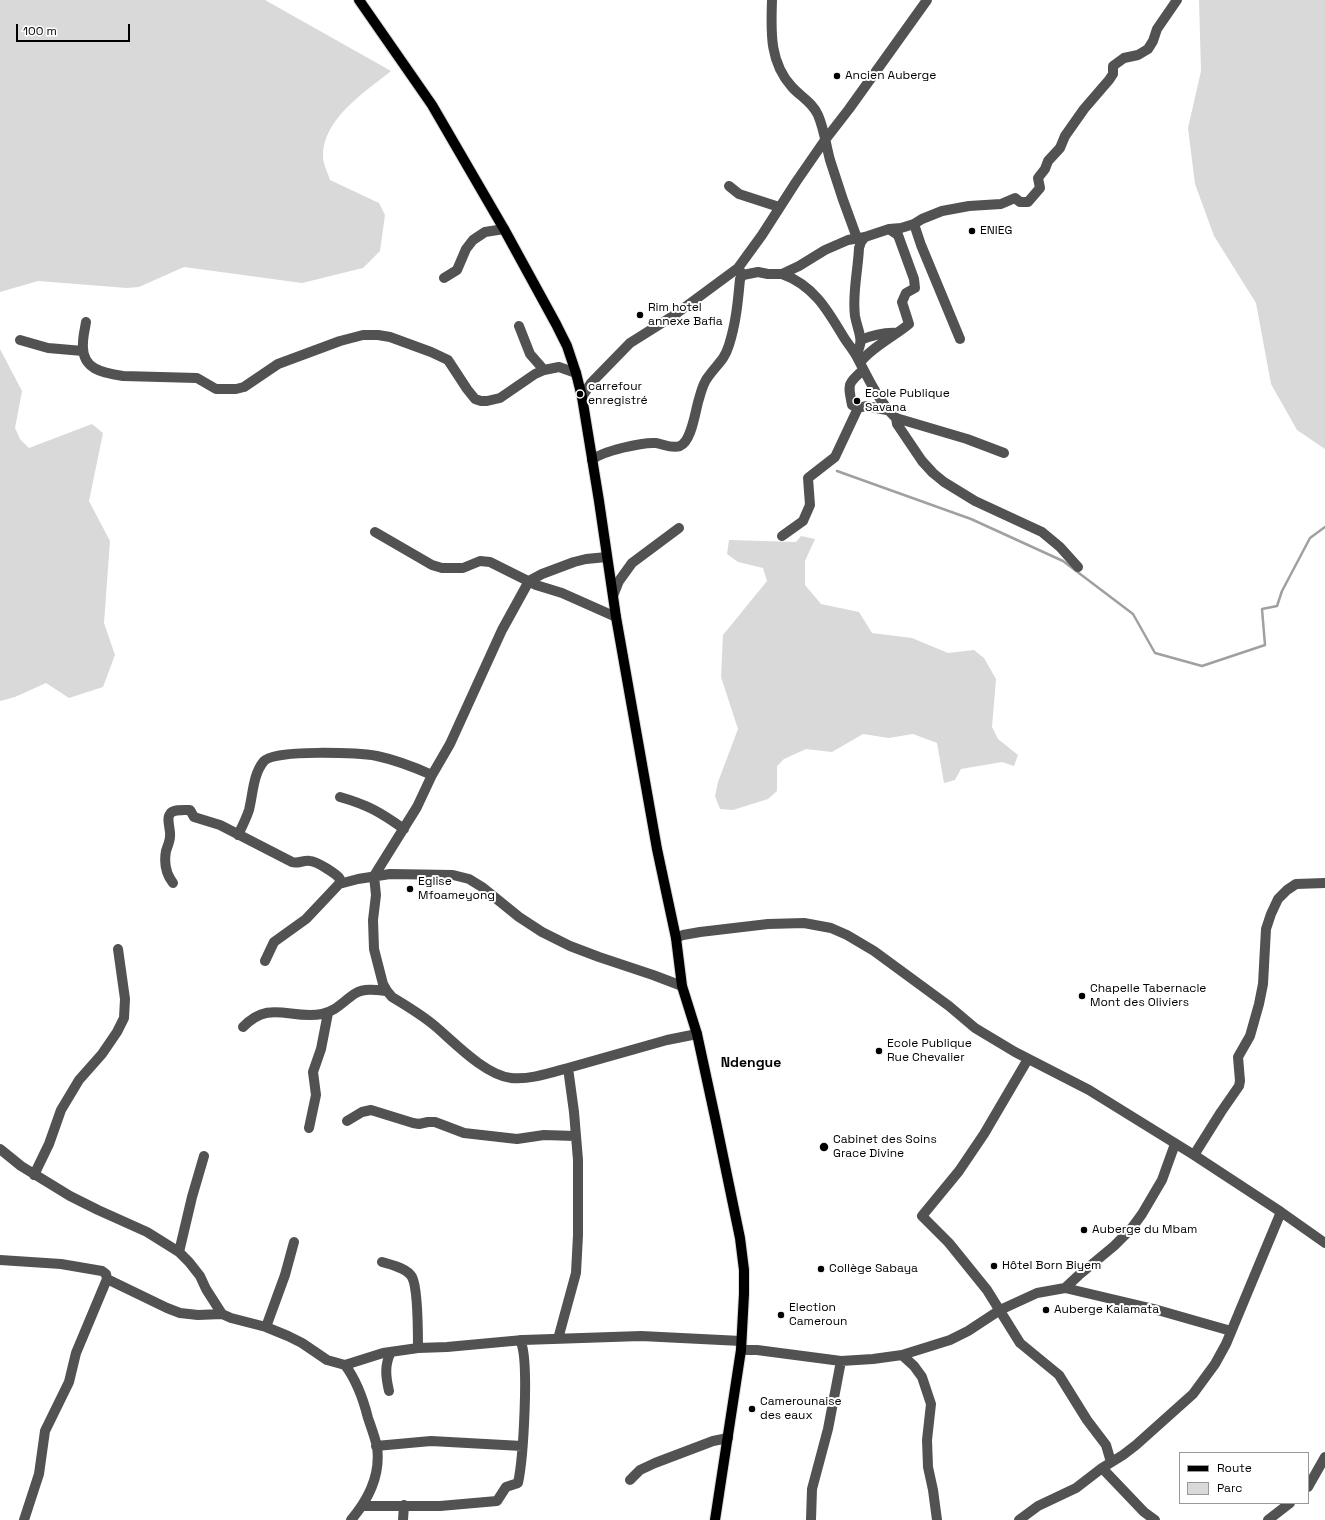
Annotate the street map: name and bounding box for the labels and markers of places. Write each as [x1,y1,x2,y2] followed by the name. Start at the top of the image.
[845,69,936,83] place label: Ancien Auberge
[832,71,842,81] marker: Ancien Auberge
[980,224,1012,238] place label: ENIEG
[967,226,977,236] marker: ENIEG
[648,301,723,329] place label: Rim hotel annexe Bafia
[635,310,645,320] marker: Rim hotel annexe Bafia
[588,380,648,408] place label: carrefour enregistré
[865,387,950,415] place label: Ecole Publique Savana
[575,389,585,399] marker: carrefour enregistré
[852,396,862,406] marker: Ecole Publique Savana
[418,875,495,903] place label: Eglise Mfoameyong
[405,884,415,894] marker: Eglise Mfoameyong
[1090,982,1206,1010] place label: Chapelle Tabernacle Mont des Oliviers
[1077,991,1087,1001] marker: Chapelle Tabernacle Mont des Oliviers
[887,1037,972,1065] place label: Ecole Publique Rue Chevalier
[874,1046,884,1056] marker: Ecole Publique Rue Chevalier
[833,1133,937,1161] place label: Cabinet des Soins Grace Divine
[818,1141,830,1153] marker: Cabinet des Soins Grace Divine
[1092,1223,1197,1237] place label: Auberge du Mbam
[1079,1225,1089,1235] marker: Auberge du Mbam
[1002,1259,1101,1273] place label: Hôtel Born Biyem
[989,1261,999,1271] marker: Hôtel Born Biyem
[829,1262,918,1276] place label: Collège Sabaya
[816,1264,826,1274] marker: Collège Sabaya
[789,1301,847,1329] place label: Election Cameroun
[1054,1303,1159,1317] place label: Auberge Kalamata
[1041,1305,1051,1315] marker: Auberge Kalamata
[776,1310,786,1320] marker: Election Cameroun
[760,1395,842,1423] place label: Camerounaise des eaux
[747,1404,757,1414] marker: Camerounaise des eaux

